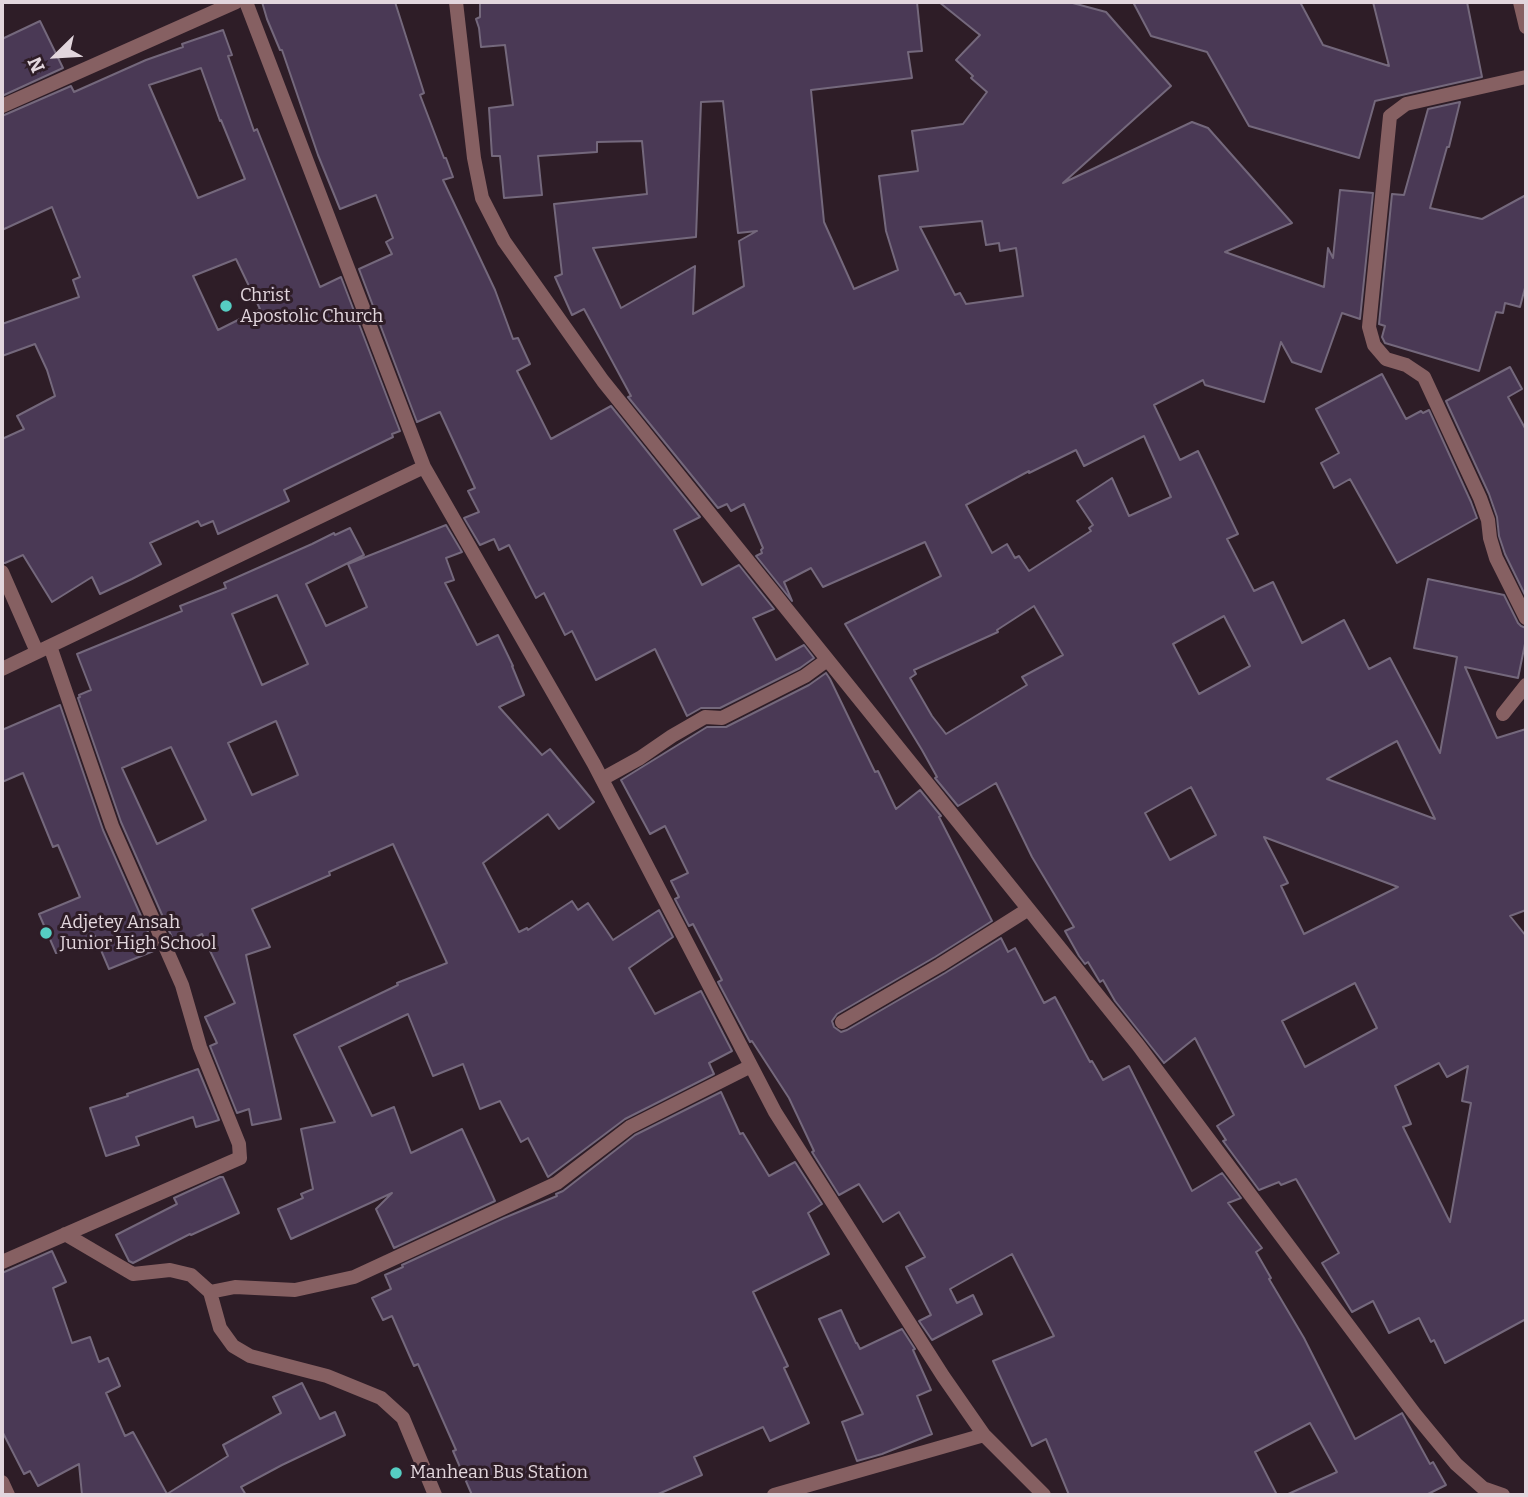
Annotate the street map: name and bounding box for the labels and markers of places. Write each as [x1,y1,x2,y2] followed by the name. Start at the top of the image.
[240,285,383,328] place label: Christ Apostolic Church
[218,298,234,314] marker: Christ Apostolic Church
[60,912,216,954] place label: Adjetey Ansah Junior High School
[38,925,54,941] marker: Adjetey Ansah Junior High School
[410,1462,588,1484] place label: Manhean Bus Station
[388,1465,404,1481] marker: Manhean Bus Station

